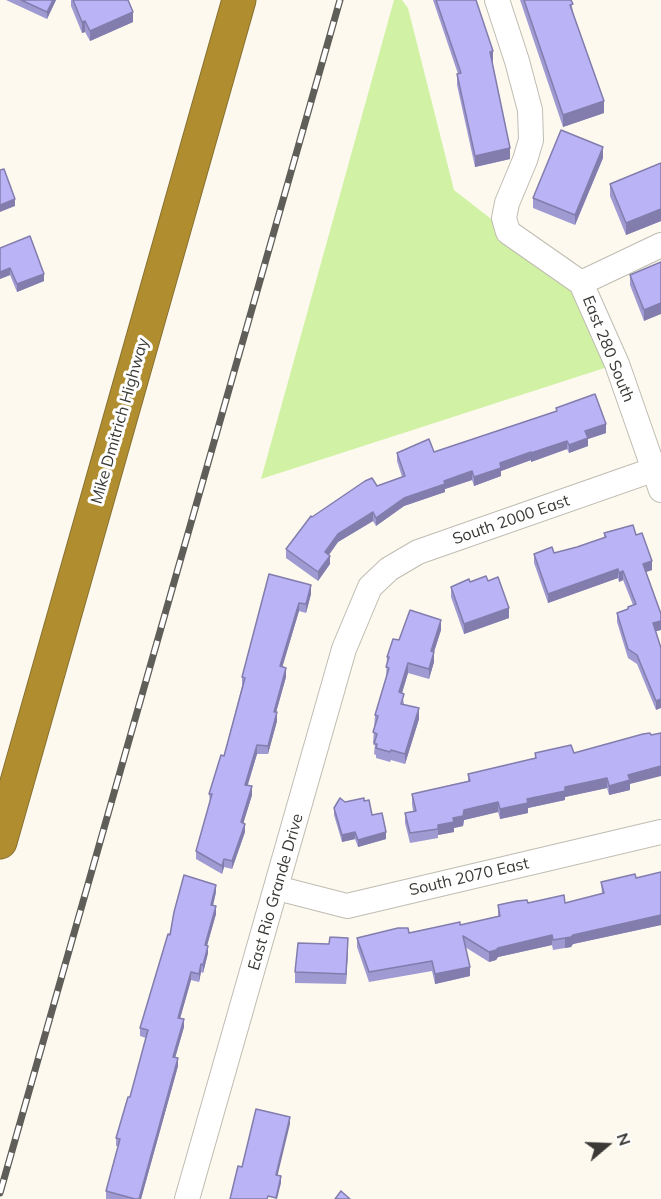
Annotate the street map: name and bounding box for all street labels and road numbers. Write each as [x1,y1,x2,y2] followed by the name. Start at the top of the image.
[578,293,638,405] street label: East 280 South
[87,336,153,506] street label: Mike Dmitrich Highway
[450,491,572,549] street label: South 2000 East
[244,811,308,973] street label: East Rio Grande Drive
[407,854,531,900] street label: South 2070 East

